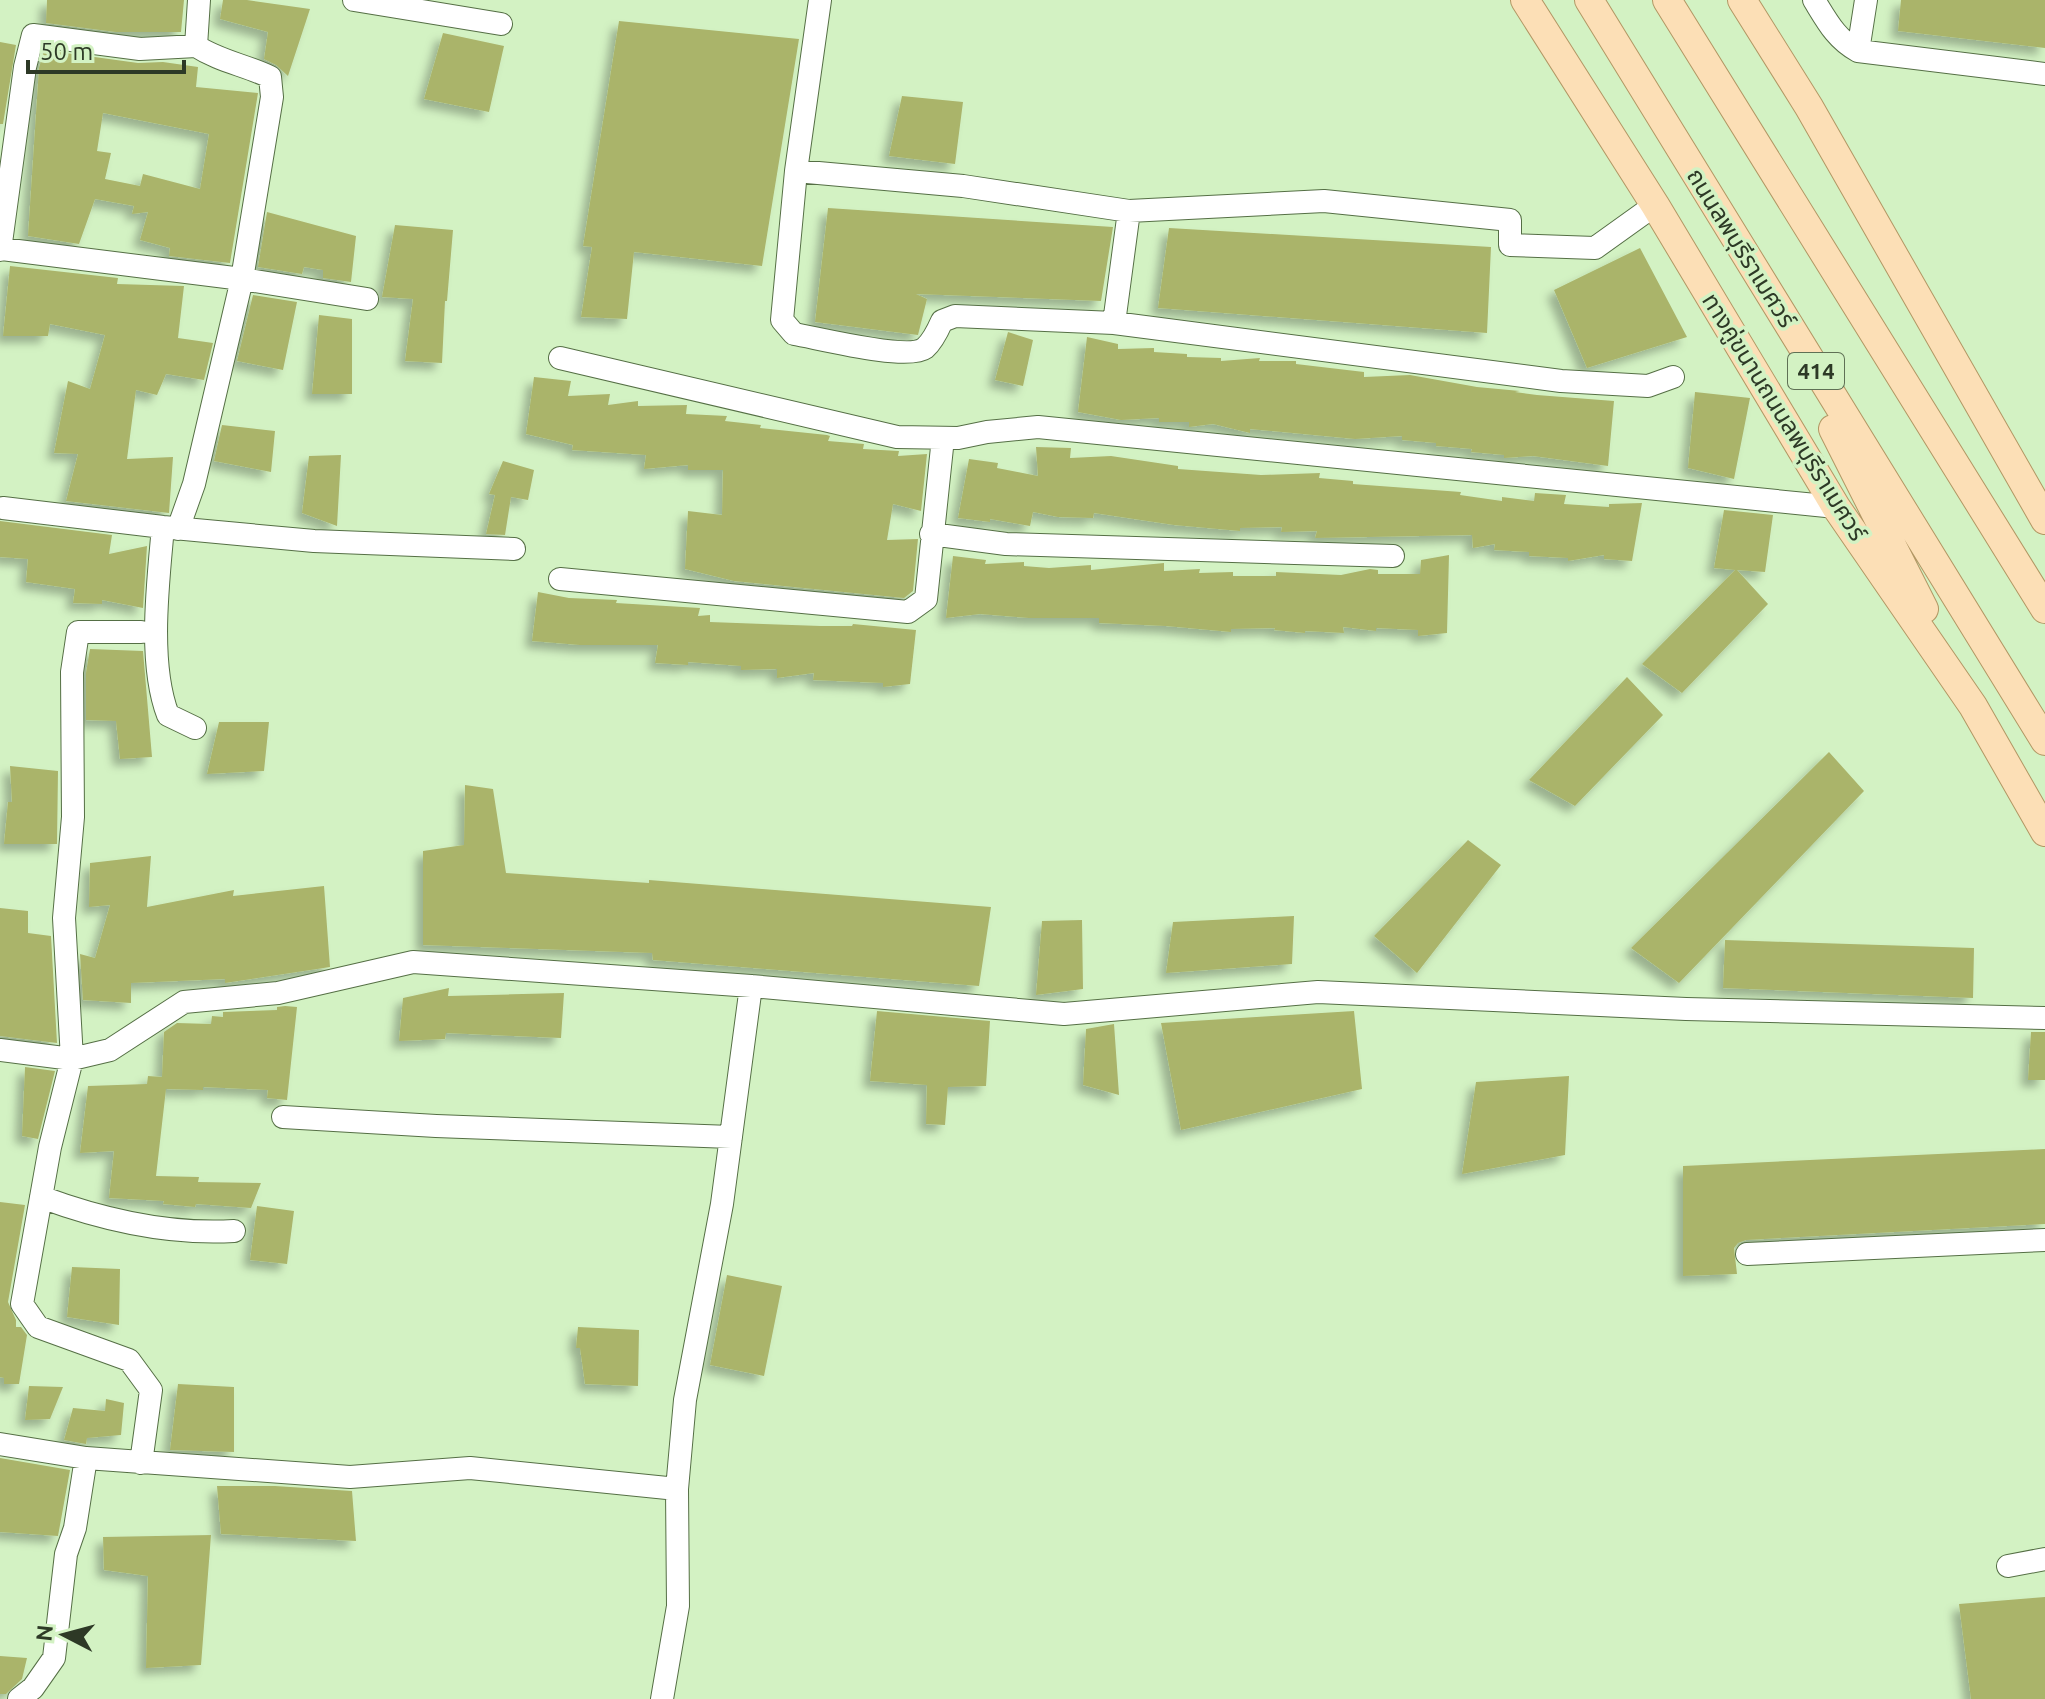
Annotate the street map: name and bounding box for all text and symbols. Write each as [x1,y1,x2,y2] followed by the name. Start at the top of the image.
[28,24,184,74] scale bar
[40,38,93,65] text: 50 m
[1680,163,1802,334] street label: ถนนลพบุรีราเมศวร์
[1695,288,1872,547] street label: ทางคู่ขนานถนนลพบุรีราเมศวร์
[1788,353,1844,389] road number: 414
[24,1595,104,1675] north arrow
[30,1623,57,1642] text: N

